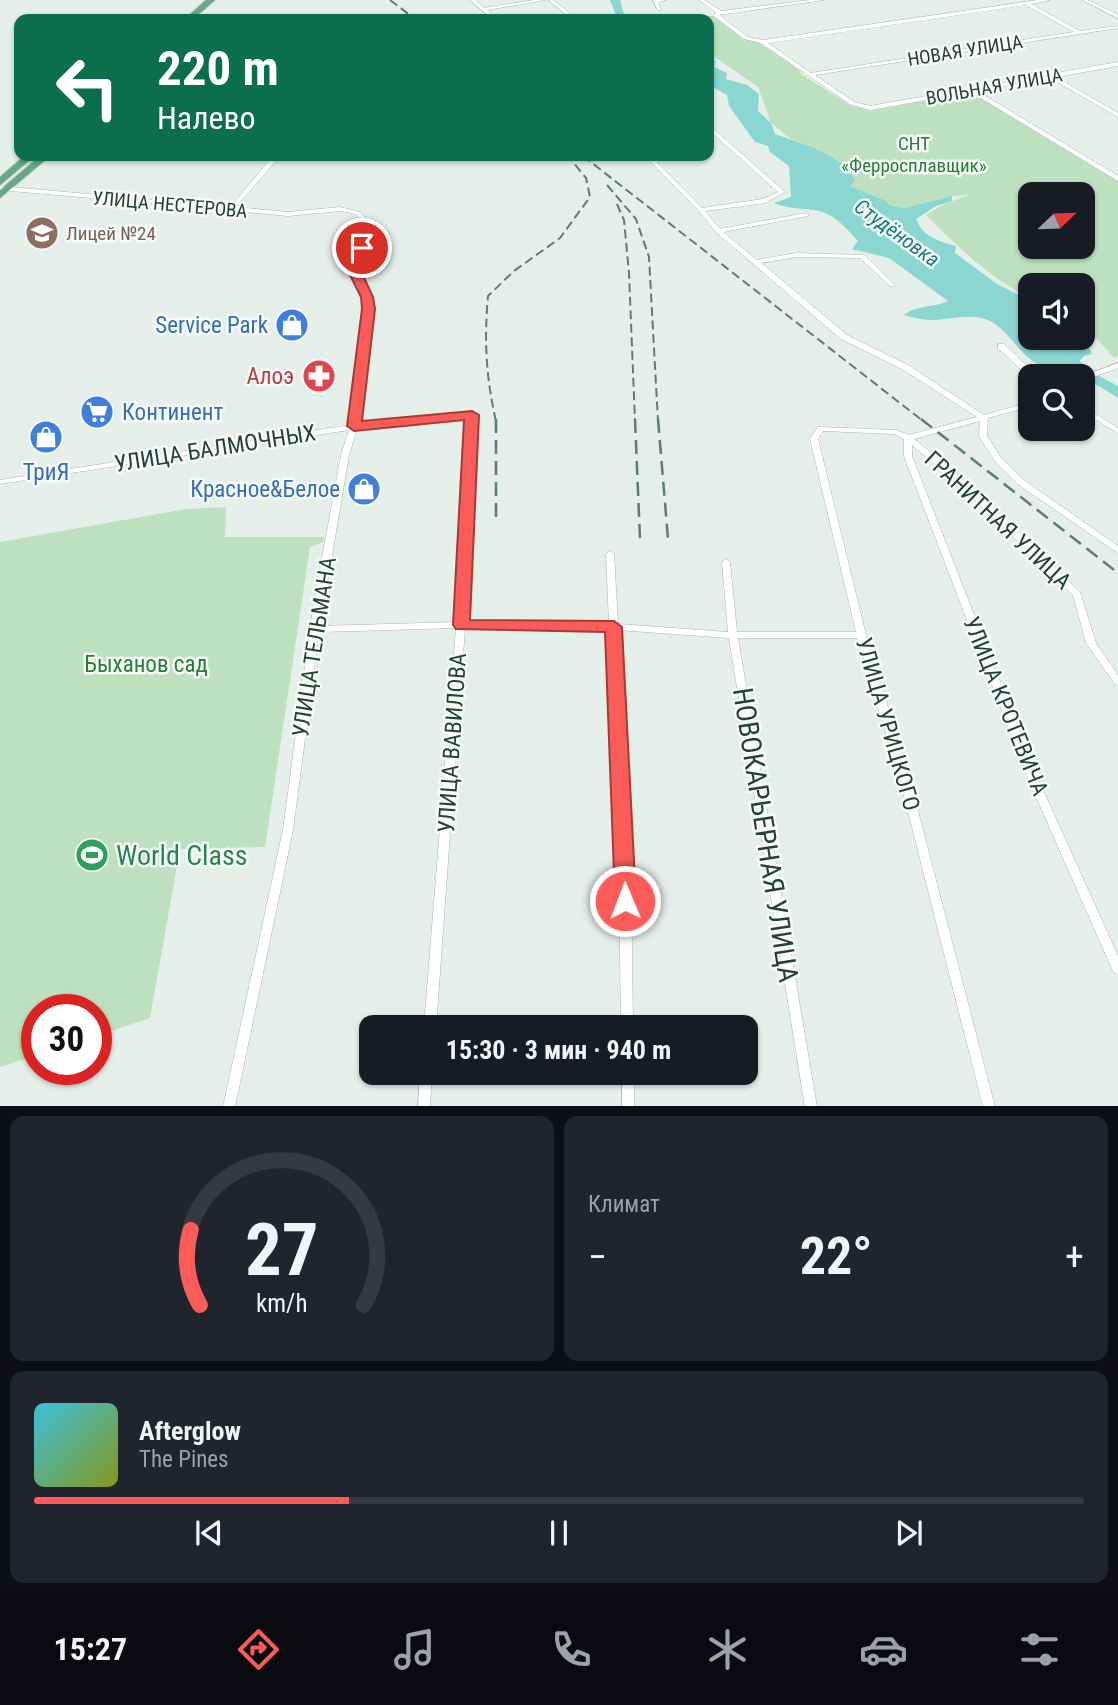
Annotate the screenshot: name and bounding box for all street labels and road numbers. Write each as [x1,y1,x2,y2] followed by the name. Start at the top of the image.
[906,30,1024,71] street label: НОВАЯ УЛИЦА
[924,63,1064,110] street label: ВОЛЬНАЯ УЛИЦА
[92,186,248,223] street label: УЛИЦА НЕСТЕРОВА
[112,419,318,478] street label: УЛИЦА БАЛМОЧНЫХ
[919,446,1076,595] street label: ГРАНИТНАЯ УЛИЦА
[287,555,342,739] street label: УЛИЦА ТЕЛЬМАНА
[957,613,1054,799] street label: УЛИЦА КРОТЕВИЧА
[850,634,925,814] street label: УЛИЦА УРИЦКОГО
[433,652,472,834] street label: УЛИЦА ВАВИЛОВА
[726,685,805,985] street label: НОВОКАРЬЕРНАЯ УЛИЦА

